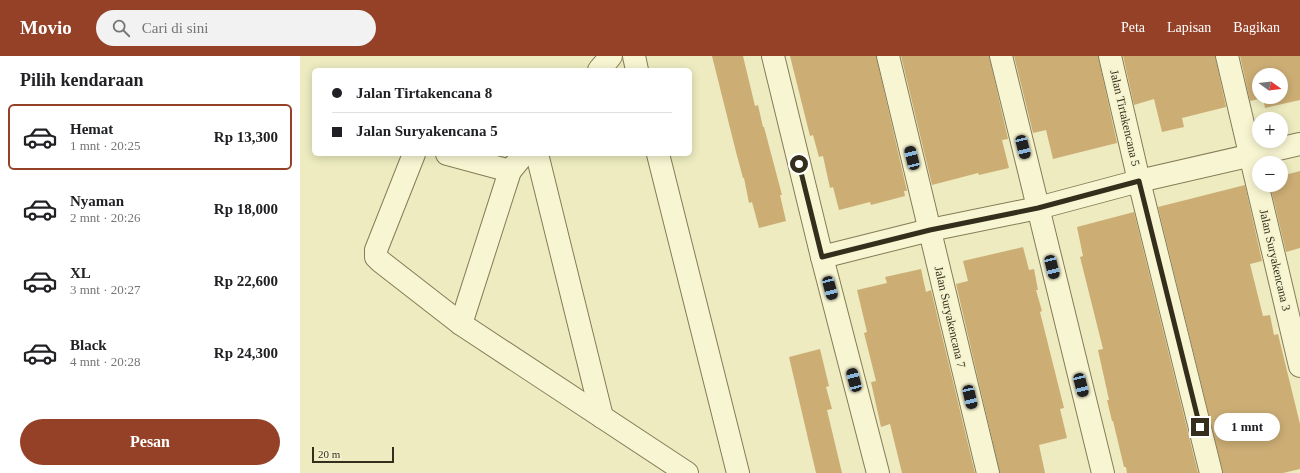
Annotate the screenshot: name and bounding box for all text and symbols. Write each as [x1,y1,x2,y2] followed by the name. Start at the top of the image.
[96,10,376,46] search box
[20,17,72,38] text: Movio
[110,17,132,39] icon: search
[142,20,208,36] text: Cari di sini
[1121,20,1145,35] text: Peta
[1167,20,1211,35] text: Lapisan
[1233,20,1280,35] text: Bagikan
[1107,68,1143,168] street label: Jalan Tirtakencana 5
[1252,68,1288,104] north arrow
[1252,68,1288,192] map controls
[20,70,144,90] text: Pilih kendaraan
[356,85,492,101] text: Jalan Tirtakencana 8
[1252,112,1288,148] button: +
[22,119,58,155] icon: car
[70,121,113,137] text: Hemat
[356,123,498,139] text: Jalan Suryakencana 5
[214,129,278,145] text: Rp 13,300
[1014,134,1032,160] car
[70,138,140,153] text: 1 mnt · 20:25
[903,145,921,171] car
[790,155,808,173] route start
[1252,156,1288,192] button: −
[22,191,58,227] icon: car
[70,193,124,209] text: Nyaman
[214,201,278,217] text: Rp 18,000
[1256,208,1294,312] street label: Jalan Suryakencana 3
[70,210,140,225] text: 2 mnt · 20:26
[1043,254,1061,280] car
[22,263,58,299] icon: car
[70,265,91,281] text: XL
[931,265,969,369] street label: Jalan Suryakencana 7
[214,273,278,289] text: Rp 22,600
[821,275,839,301] car
[70,282,140,297] text: 3 mnt · 20:27
[22,335,58,371] icon: car
[70,337,107,353] text: Black
[214,345,278,361] text: Rp 24,300
[70,354,140,369] text: 4 mnt · 20:28
[845,367,863,393] car
[1072,372,1090,398] car
[961,384,979,410] car
[1214,413,1280,441] callout: 1 mnt
[1191,418,1209,436] route end
[20,419,280,465] button: Pesan
[1231,419,1263,434] text: 1 mnt
[312,445,394,464] scale bar
[318,448,340,460] text: 20 m

